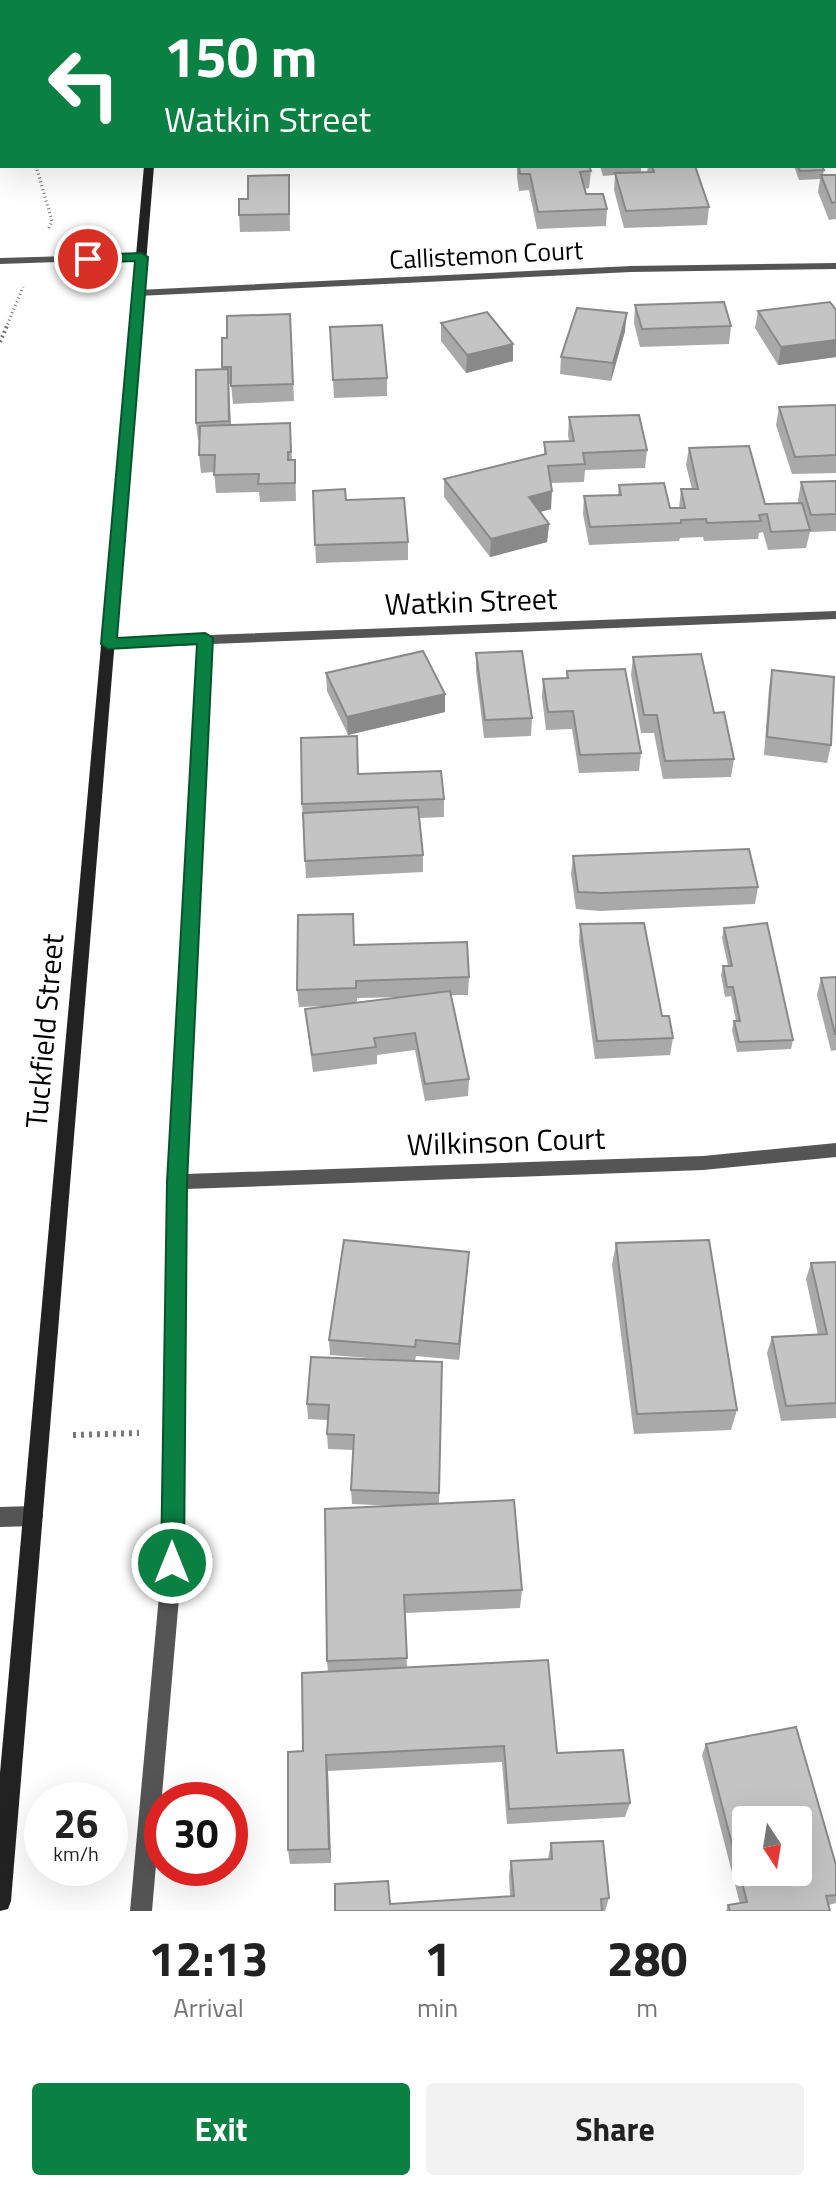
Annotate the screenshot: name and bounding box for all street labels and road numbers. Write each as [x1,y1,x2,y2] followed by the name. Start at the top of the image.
[388,230,584,279] street label: Callistemon Court
[384,575,559,627] street label: Watkin Street
[13,931,75,1130] street label: Tuckfield Street
[406,1115,606,1167] street label: Wilkinson Court

